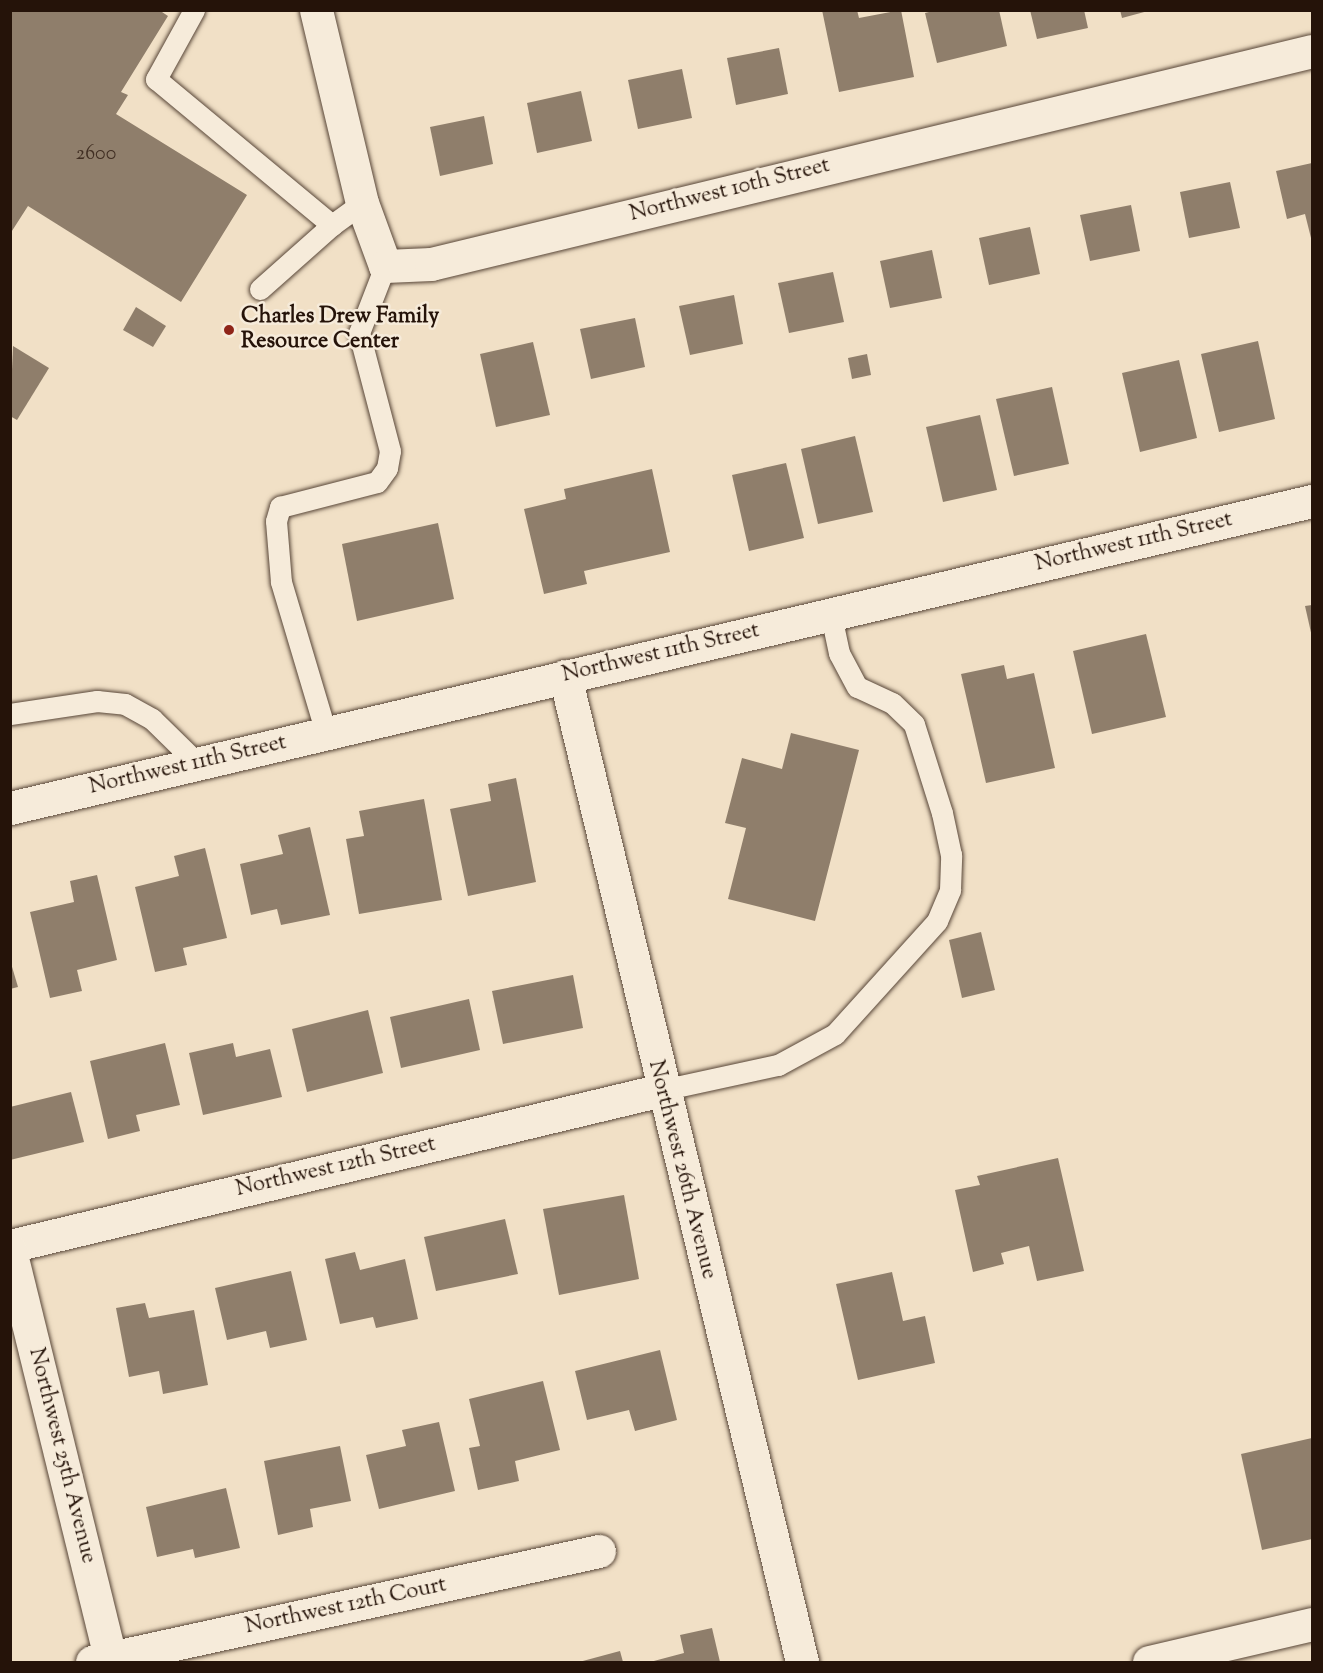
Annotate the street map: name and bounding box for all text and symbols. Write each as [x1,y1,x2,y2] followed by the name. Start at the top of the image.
[76,142,116,166] house number: 2600
[627,153,833,229] street label: Northwest 10th Street
[241,304,439,356] place label: Charles Drew Family Resource Center
[222,323,236,337] marker: Charles Drew Family Resource Center
[1033,507,1235,579] street label: Northwest 11th Street
[560,618,762,690] street label: Northwest 11th Street
[87,730,289,802] street label: Northwest 11th Street
[641,1058,721,1282] street label: Northwest 26th Avenue
[234,1132,438,1204] street label: Northwest 12th Street
[21,1346,101,1566] street label: Northwest 25th Avenue
[243,1573,449,1641] street label: Northwest 12th Court

